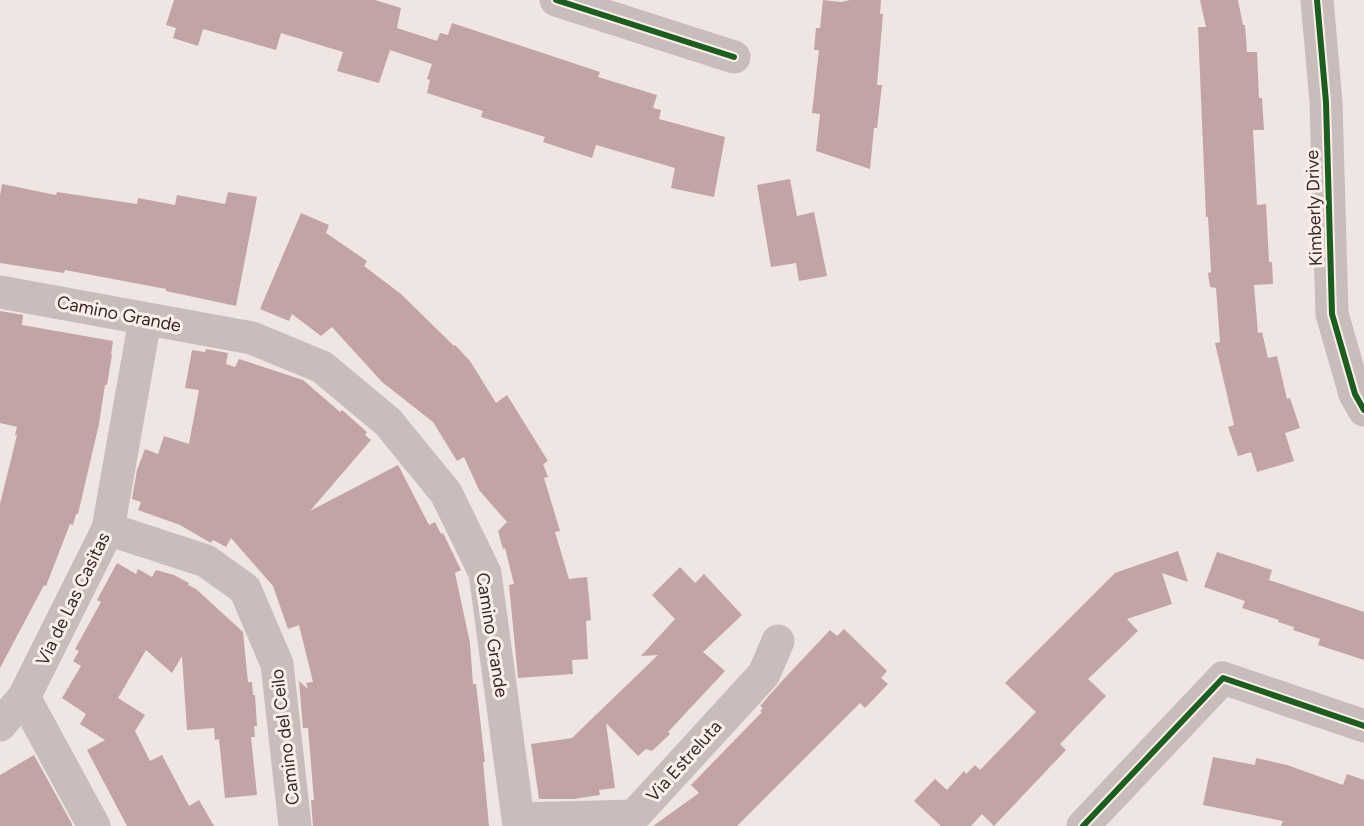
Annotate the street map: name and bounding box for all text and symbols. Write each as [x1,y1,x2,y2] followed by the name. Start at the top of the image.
[1301,149,1327,267] street label: Kimberly Drive
[55,291,183,337] street label: Camino Grande
[31,529,115,669] street label: Via de Las Casitas
[471,571,513,699] street label: Camino Grande
[266,668,304,806] street label: Camino del Ceilo
[642,716,726,806] street label: Via Estreluta

